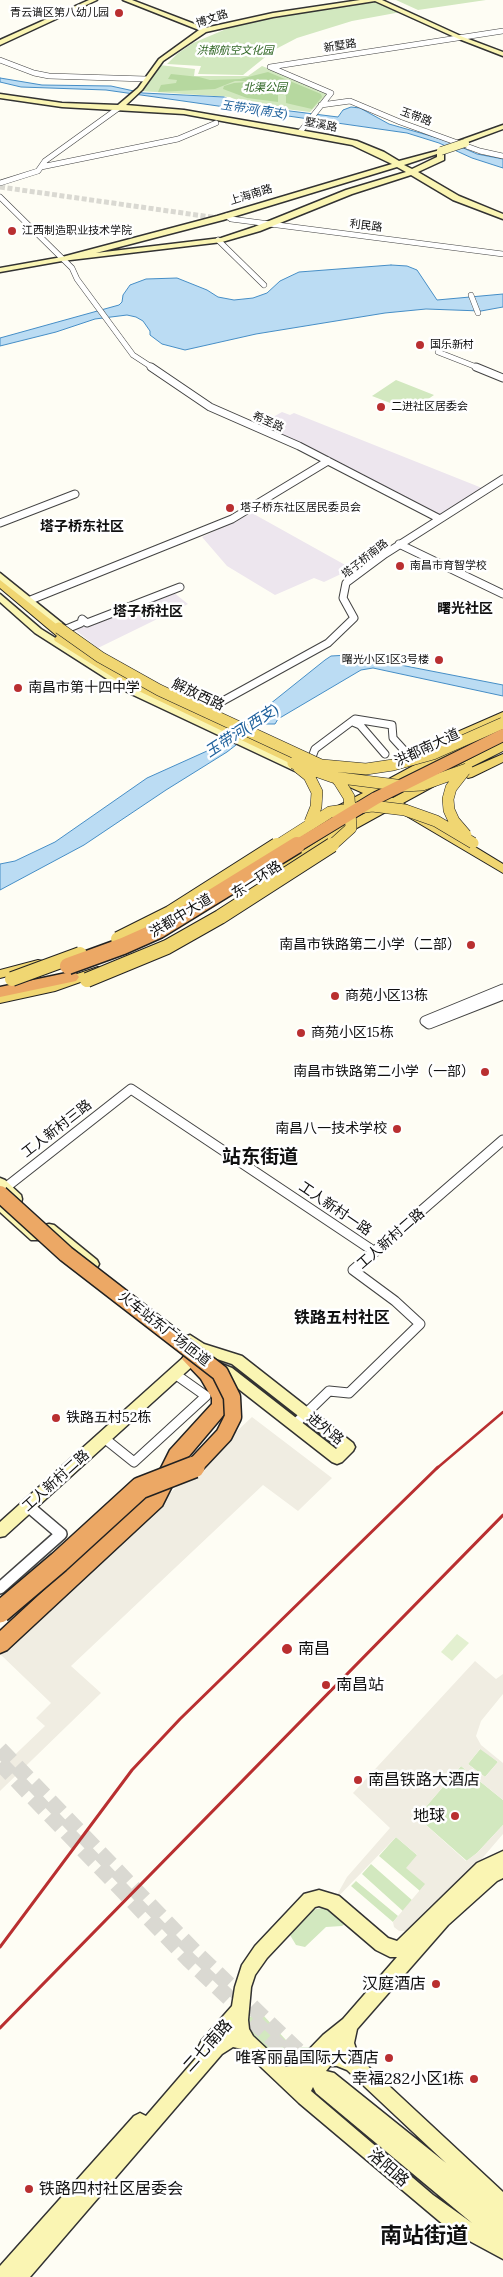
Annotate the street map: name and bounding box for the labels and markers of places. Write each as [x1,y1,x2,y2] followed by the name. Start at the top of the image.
[10,6,109,20] place label: 青云谱区第八幼儿园
[113,7,125,19] marker: 青云谱区第八幼儿园
[22,224,132,238] place label: 江西制造职业技术学院
[6,225,18,237] marker: 江西制造职业技术学院
[430,338,474,352] place label: 国乐新村
[414,339,426,351] marker: 国乐新村
[391,400,468,414] place label: 二进社区居委会
[375,401,387,413] marker: 二进社区居委会
[240,501,361,515] place label: 塔子桥东社区居民委员会
[224,502,236,514] marker: 塔子桥东社区居民委员会
[410,559,487,573] place label: 南昌市育智学校
[394,560,406,572] marker: 南昌市育智学校
[342,653,429,667] place label: 曙光小区1区3号楼
[433,654,445,666] marker: 曙光小区1区3号楼
[28,680,140,696] place label: 南昌市第十四中学
[12,682,24,694] marker: 南昌市第十四中学
[279,937,461,953] place label: 南昌市铁路第二小学（二部）
[465,939,477,951] marker: 南昌市铁路第二小学（二部）
[345,988,428,1004] place label: 商苑小区13栋
[329,990,341,1002] marker: 商苑小区13栋
[311,1025,394,1041] place label: 商苑小区15栋
[295,1027,307,1039] marker: 商苑小区15栋
[293,1064,475,1080] place label: 南昌市铁路第二小学（一部）
[479,1066,491,1078] marker: 南昌市铁路第二小学（一部）
[275,1121,387,1137] place label: 南昌八一技术学校
[391,1123,403,1135] marker: 南昌八一技术学校
[66,1410,151,1426] place label: 铁路五村52栋
[50,1412,62,1424] marker: 铁路五村52栋
[298,1639,330,1659] place label: 南昌
[280,1642,294,1656] marker: 南昌
[336,1675,384,1695] place label: 南昌站
[320,1679,332,1691] marker: 南昌站
[368,1770,480,1790] place label: 南昌铁路大酒店
[352,1774,364,1786] marker: 南昌铁路大酒店
[413,1806,445,1826] place label: 地球
[449,1810,461,1822] marker: 地球
[362,1974,426,1994] place label: 汉庭酒店
[430,1978,442,1990] marker: 汉庭酒店
[235,2048,379,2068] place label: 唯客丽晶国际大酒店
[383,2052,395,2064] marker: 唯客丽晶国际大酒店
[352,2069,464,2089] place label: 幸福282小区1栋
[468,2073,480,2085] marker: 幸福282小区1栋
[39,2179,183,2199] place label: 铁路四村社区居委会
[23,2183,35,2195] marker: 铁路四村社区居委会

